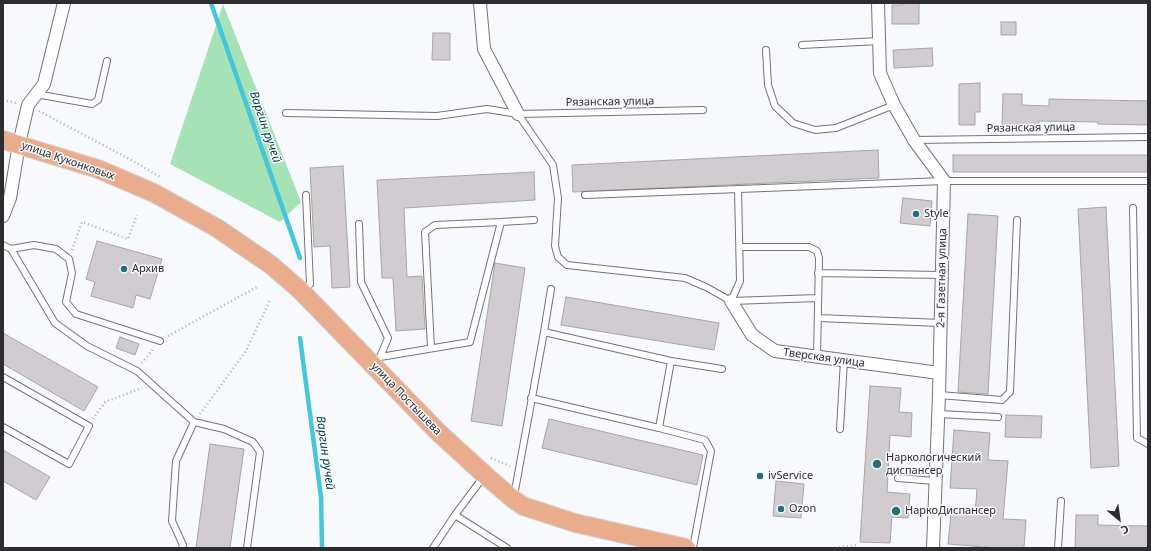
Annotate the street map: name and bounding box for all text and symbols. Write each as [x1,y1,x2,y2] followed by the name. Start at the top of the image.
[246,89,284,165] water label: Варгин ручей
[566,95,654,109] street label: Рязанская улица
[987,121,1075,135] street label: Рязанская улица
[20,139,116,183] street label: улица Куконковых
[924,207,949,221] place label: Style
[911,209,921,219] marker: Style
[935,228,949,328] street label: 2-я Газетная улица
[132,262,164,276] place label: Архив
[119,264,129,274] marker: Архив
[782,346,866,370] street label: Тверская улица
[368,360,444,438] street label: улица Постышева
[313,415,337,491] water label: Варгин ручей
[886,451,981,477] place label: Наркологический диспансер
[871,458,883,470] marker: Наркологический диспансер
[768,469,813,483] place label: ivService
[755,471,765,481] marker: ivService
[1099,499,1139,539] north arrow
[789,502,816,516] place label: Ozon
[776,504,786,514] marker: Ozon
[905,504,996,518] place label: НаркоДиспансер
[890,505,902,517] marker: НаркоДиспансер
[1118,522,1132,538] text: С

